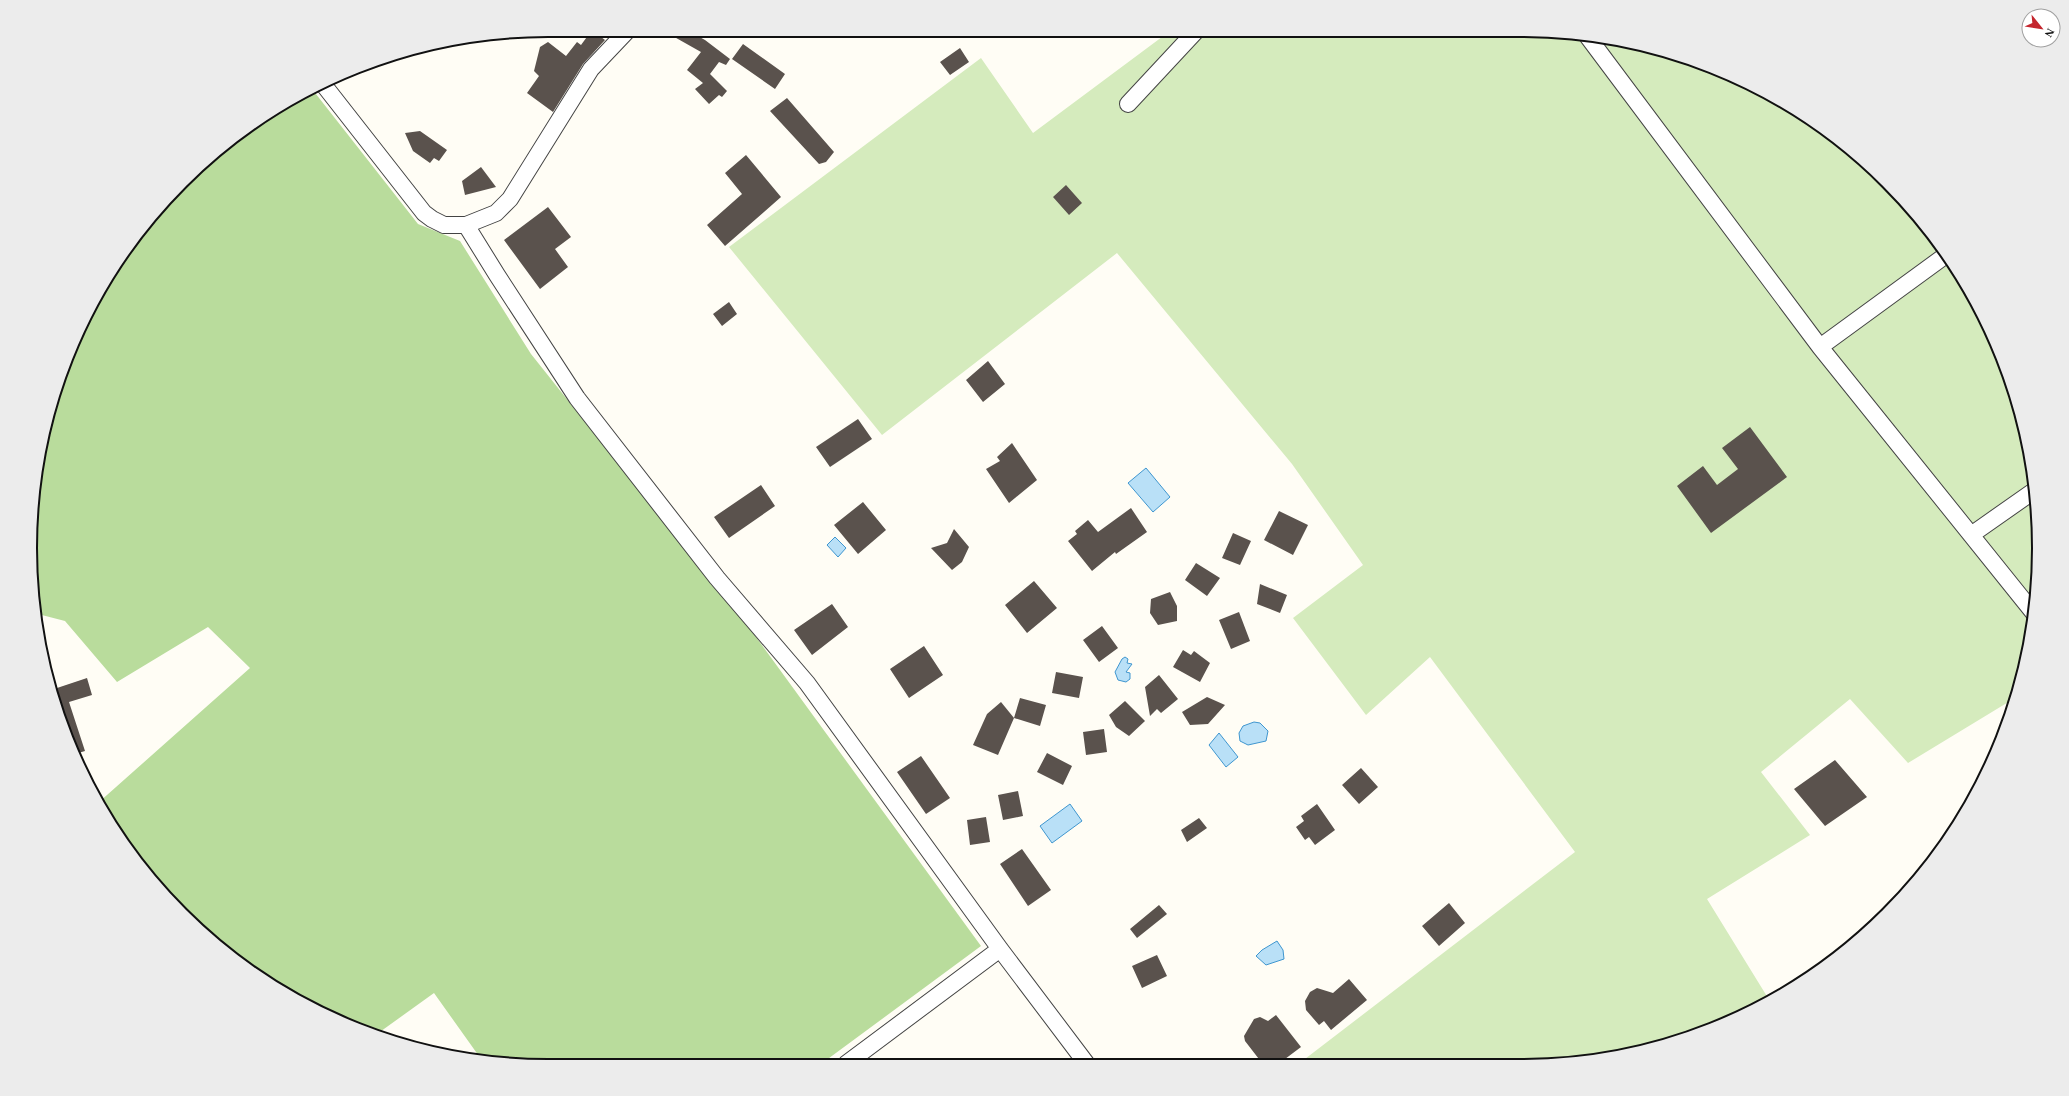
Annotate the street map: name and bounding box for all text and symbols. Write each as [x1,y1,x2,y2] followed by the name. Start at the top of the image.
[2021,8,2061,48] north arrow
[2042,27,2057,39] text: N

